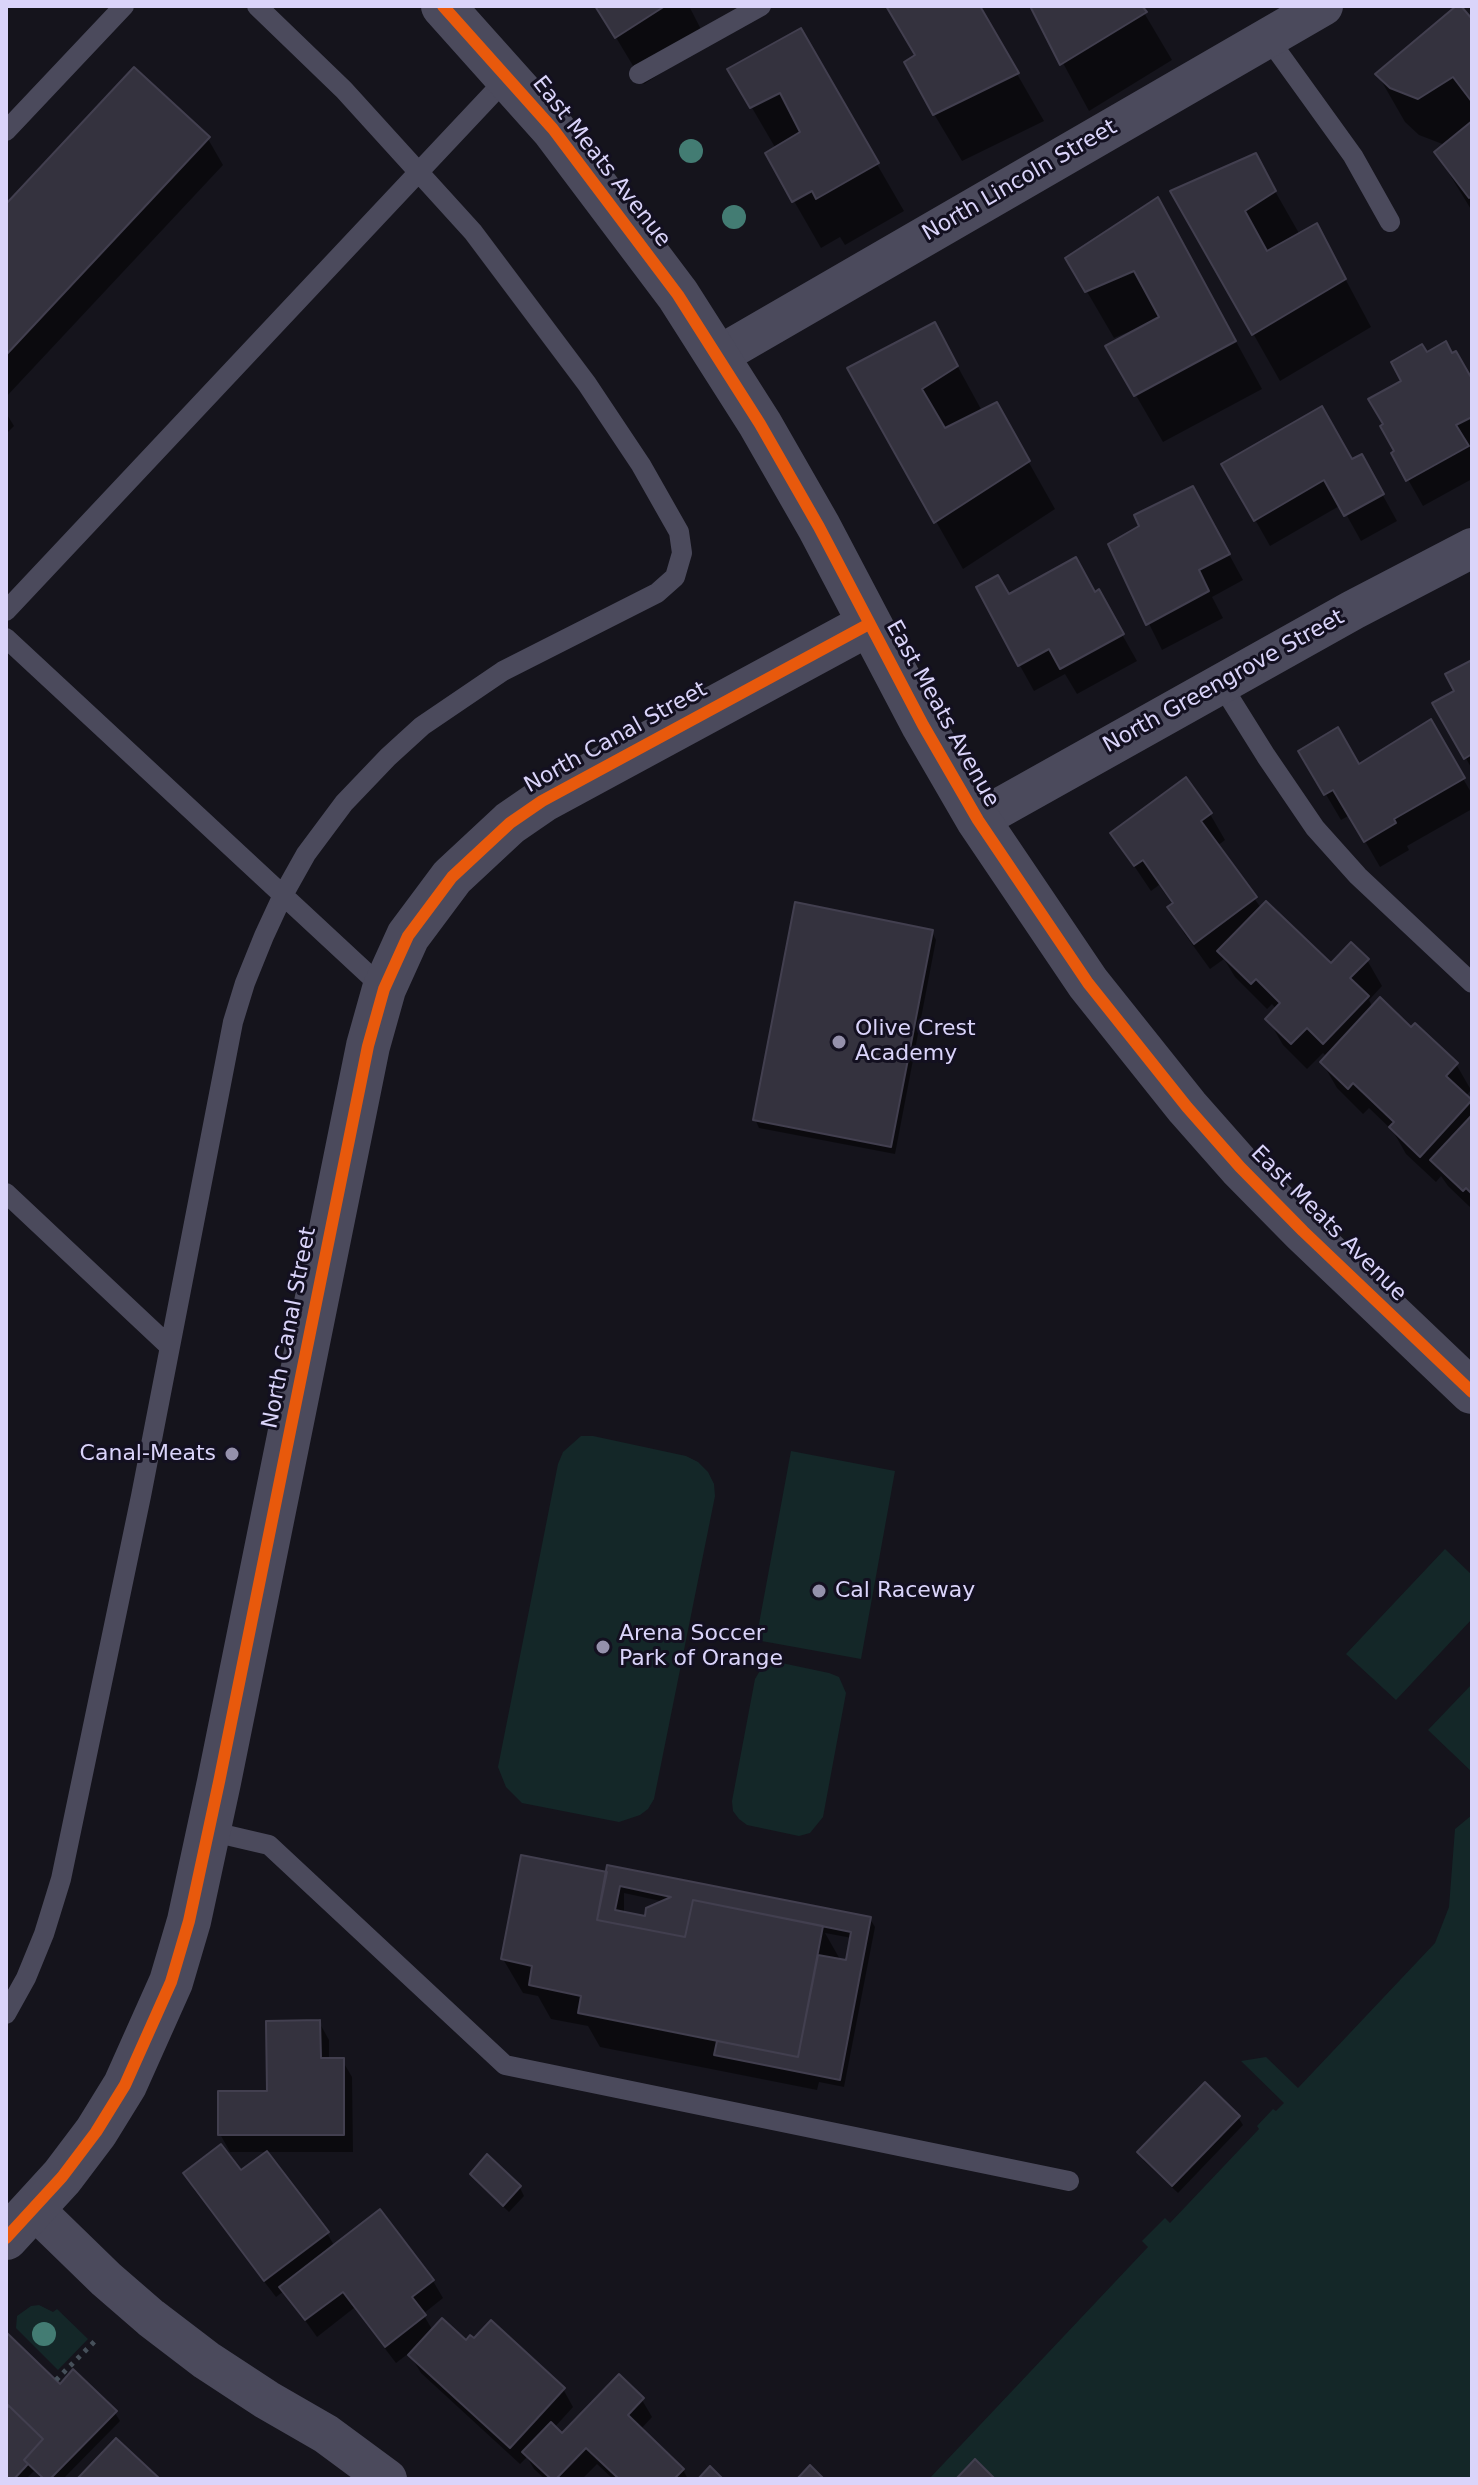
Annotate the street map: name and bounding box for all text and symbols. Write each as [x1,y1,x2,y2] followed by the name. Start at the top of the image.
[526,71,676,253] street label: East Meats Avenue
[918,114,1122,248] street label: North Lincoln Street
[1099,605,1349,759] street label: North Greengrove Street
[880,616,1004,812] street label: East Meats Avenue
[520,677,712,799] street label: North Canal Street
[855,1016,976,1068] place label: Olive Crest Academy
[830,1033,848,1051] marker: Olive Crest Academy
[1245,1141,1411,1307] street label: East Meats Avenue
[258,1225,322,1431] street label: North Canal Street
[80,1441,216,1467] place label: Canal-Meats
[223,1445,241,1463] marker: Canal-Meats
[835,1578,975,1604] place label: Cal Raceway
[810,1582,828,1600] marker: Cal Raceway
[619,1621,783,1672] place label: Arena Soccer Park of Orange
[594,1638,612,1656] marker: Arena Soccer Park of Orange

